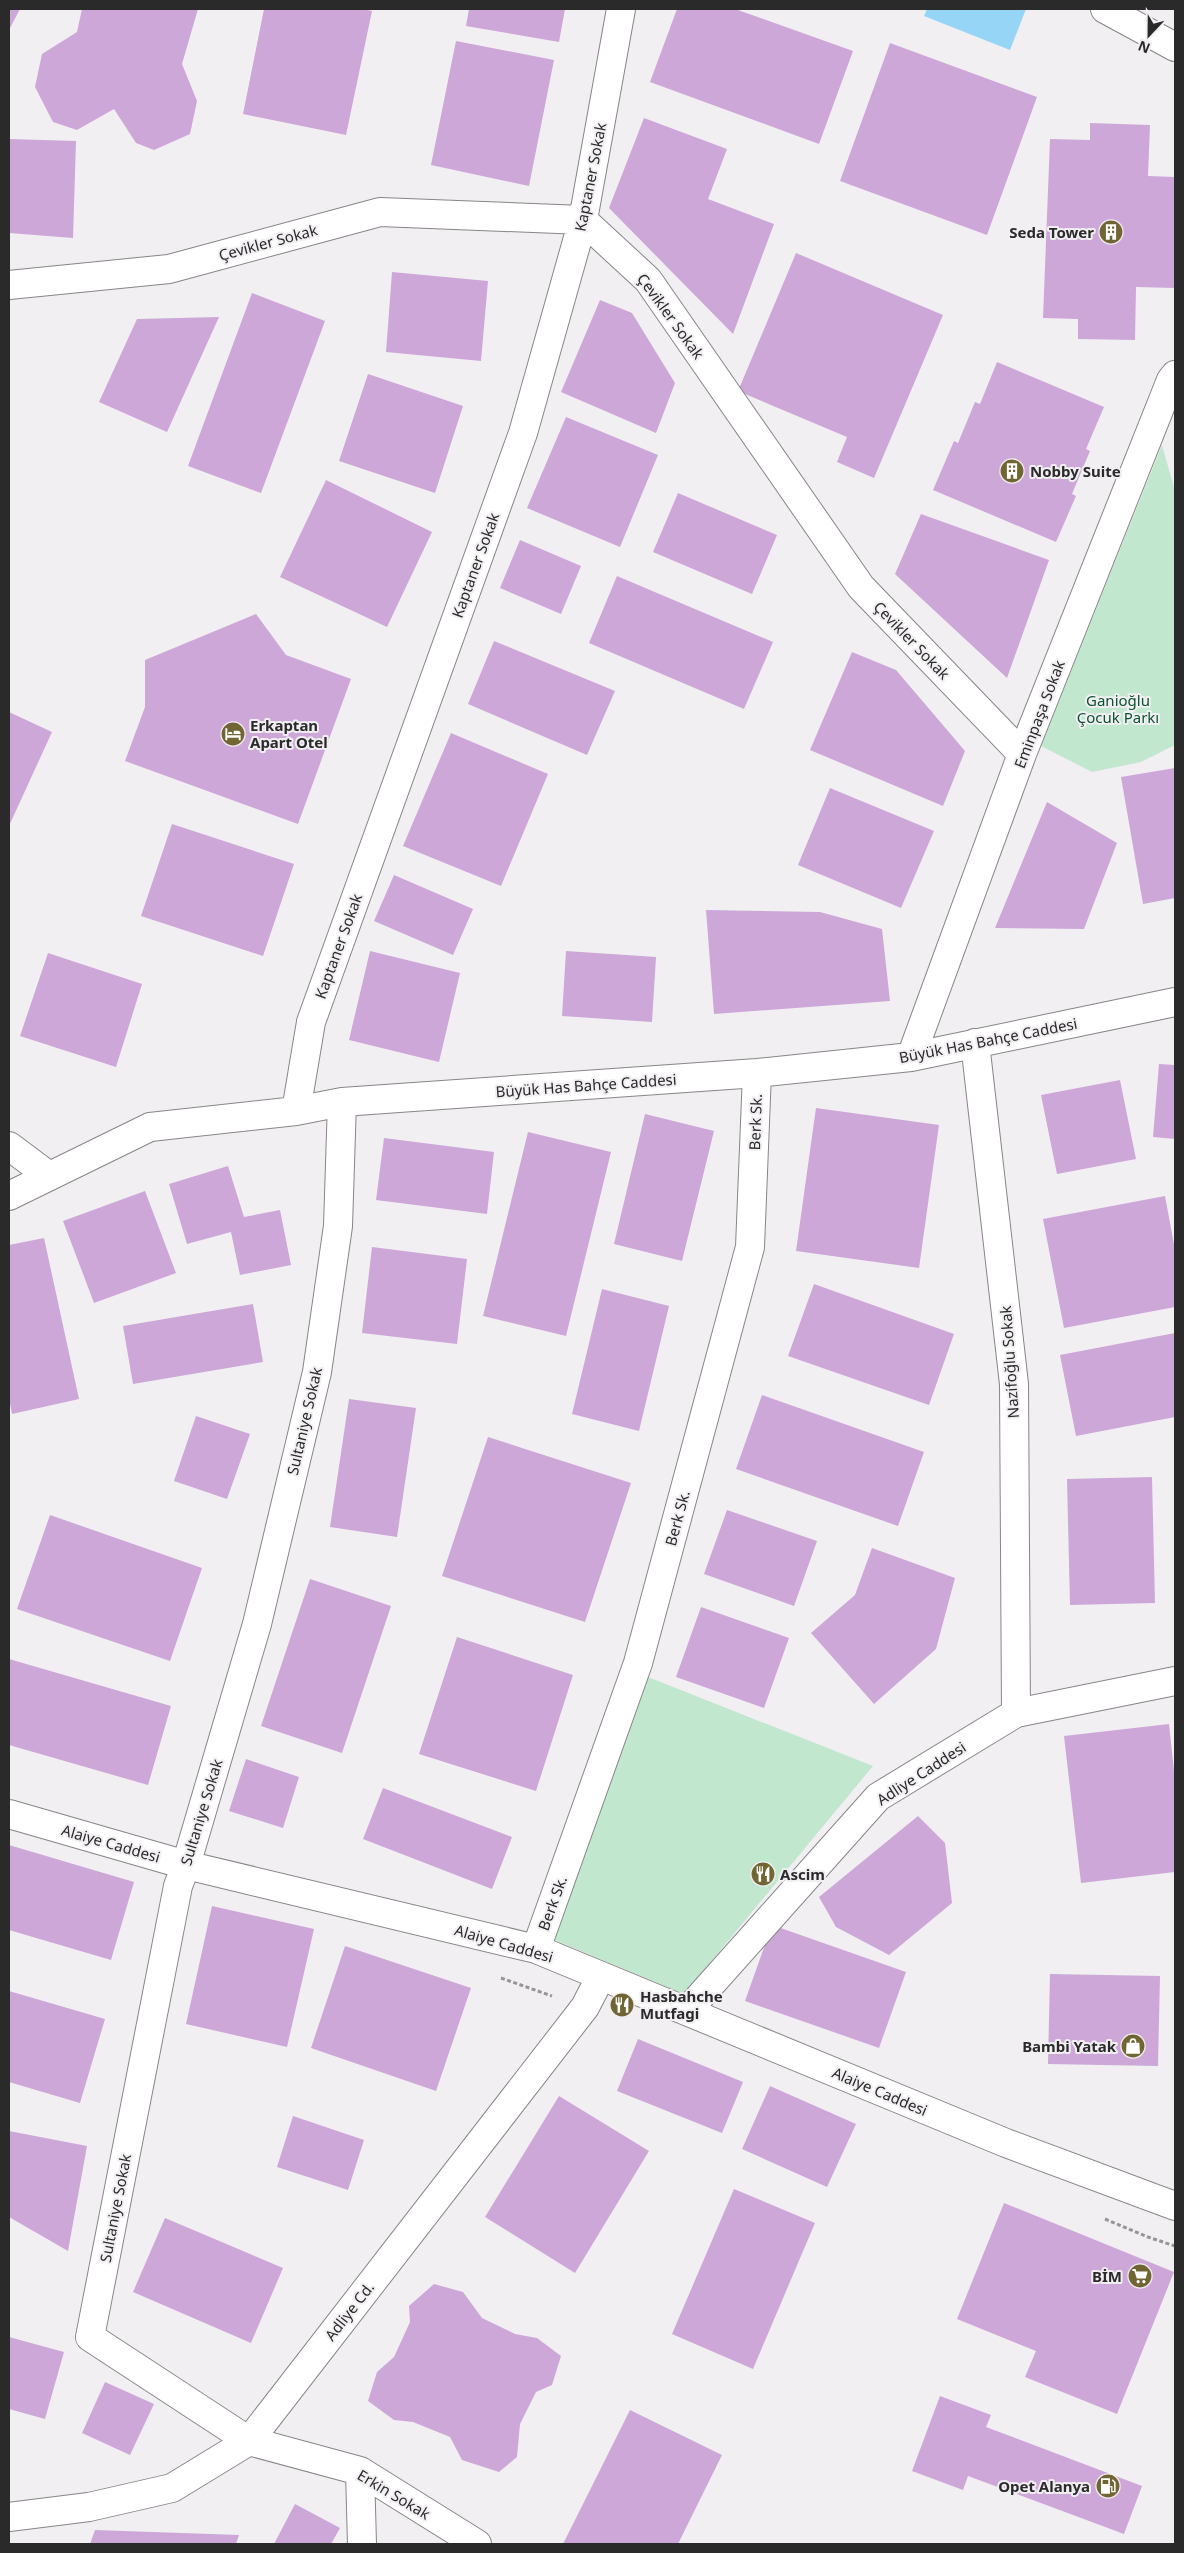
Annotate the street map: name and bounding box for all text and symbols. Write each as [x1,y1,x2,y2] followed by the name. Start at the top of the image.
[1124,10,1174,60] north arrow
[1135,37,1153,58] text: N
[570,121,610,233] street label: Kaptaner Sokak
[216,219,320,265] street label: Çevikler Sokak
[1098,219,1124,245] building icon: Seda Tower
[1009,222,1094,242] place label: Seda Tower
[633,269,709,363] street label: Çevikler Sokak
[999,458,1025,484] building icon: Nobby Suite
[1030,461,1121,481] place label: Nobby Suite
[447,510,503,620] street label: Kaptaner Sokak
[870,597,954,683] street label: Çevikler Sokak
[1009,657,1069,771] street label: Eminpaşa Sokak
[1077,690,1159,727] park label: Ganioğlu Çocuk Parkı
[250,715,328,752] place label: Erkaptan Apart Otel
[220,721,246,747] hotel icon: Erkaptan Apart Otel
[310,891,366,1001] street label: Kaptaner Sokak
[897,1013,1079,1067] street label: Büyük Has Bahçe Caddesi
[495,1069,677,1101] street label: Büyük Has Bahçe Caddesi
[744,1093,766,1151] street label: Berk Sk.
[995,1305,1023,1419] street label: Nazifoğlu Sokak
[282,1365,326,1477] street label: Sultaniye Sokak
[660,1488,694,1548] street label: Berk Sk.
[873,1737,969,1809] street label: Adliye Caddesi
[175,1756,227,1868] street label: Sultaniye Sokak
[59,1819,163,1867] street label: Alaiye Caddesi
[750,1861,776,1887] restaurant icon: Ascim
[780,1864,825,1884] place label: Ascim
[533,1873,571,1933] street label: Berk Sk.
[452,1919,556,1967] street label: Alaiye Caddesi
[640,1986,723,2023] place label: Hasbahche Mutfagi
[609,1992,635,2018] restaurant icon: Hasbahche Mutfagi
[1120,2033,1146,2059] shop icon: Bambi Yatak
[1022,2036,1117,2056] place label: Bambi Yatak
[829,2062,931,2120] street label: Alaiye Caddesi
[95,2152,135,2264] street label: Sultaniye Sokak
[1127,2263,1153,2289] supermarket icon: BİM
[1092,2266,1122,2286] place label: BİM
[320,2278,378,2344] street label: Adliye Cd.
[354,2464,434,2524] street label: Erkin Sokak
[1095,2473,1121,2499] fuel station icon: Opet Alanya
[998,2476,1090,2496] place label: Opet Alanya

